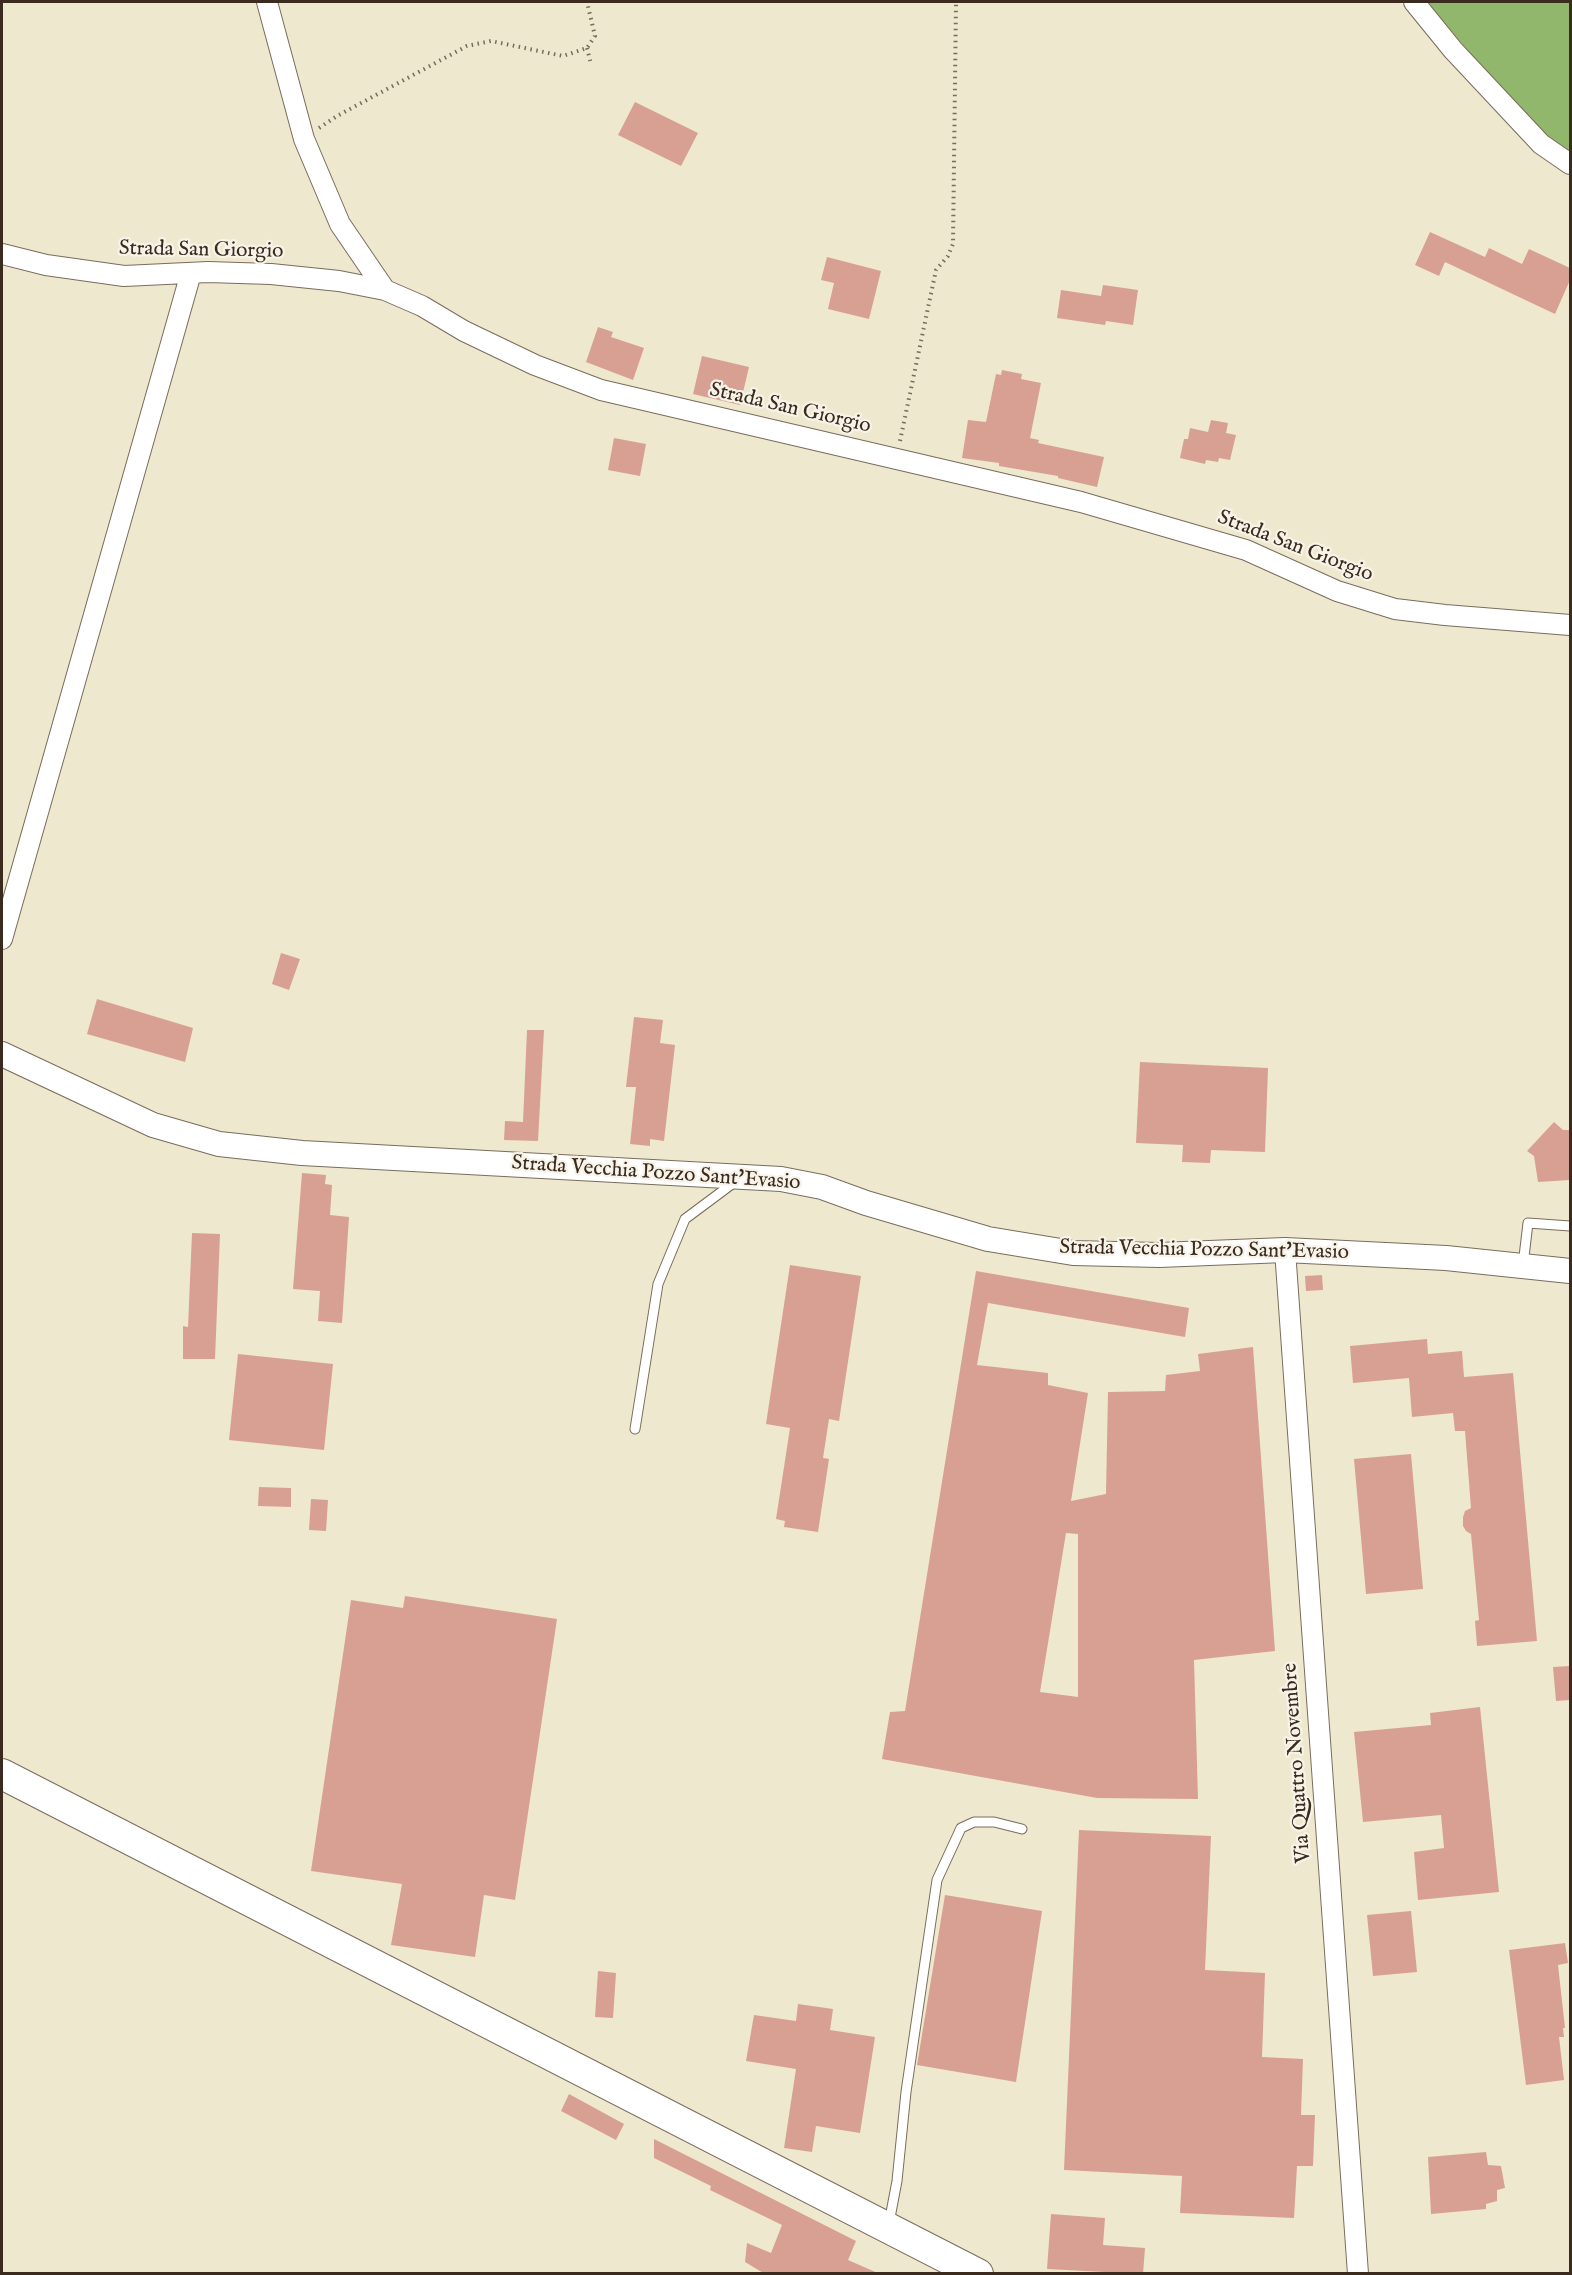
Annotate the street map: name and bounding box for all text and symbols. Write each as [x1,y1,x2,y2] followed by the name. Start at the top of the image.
[118,237,284,265] street label: Strada San Giorgio
[707,378,873,440] street label: Strada San Giorgio
[1214,506,1376,588] street label: Strada San Giorgio
[511,1151,801,1197] street label: Strada Vecchia Pozzo Sant'Evasio
[1059,1236,1349,1266] street label: Strada Vecchia Pozzo Sant'Evasio
[1278,1662,1318,1864] street label: Via Quattro Novembre

